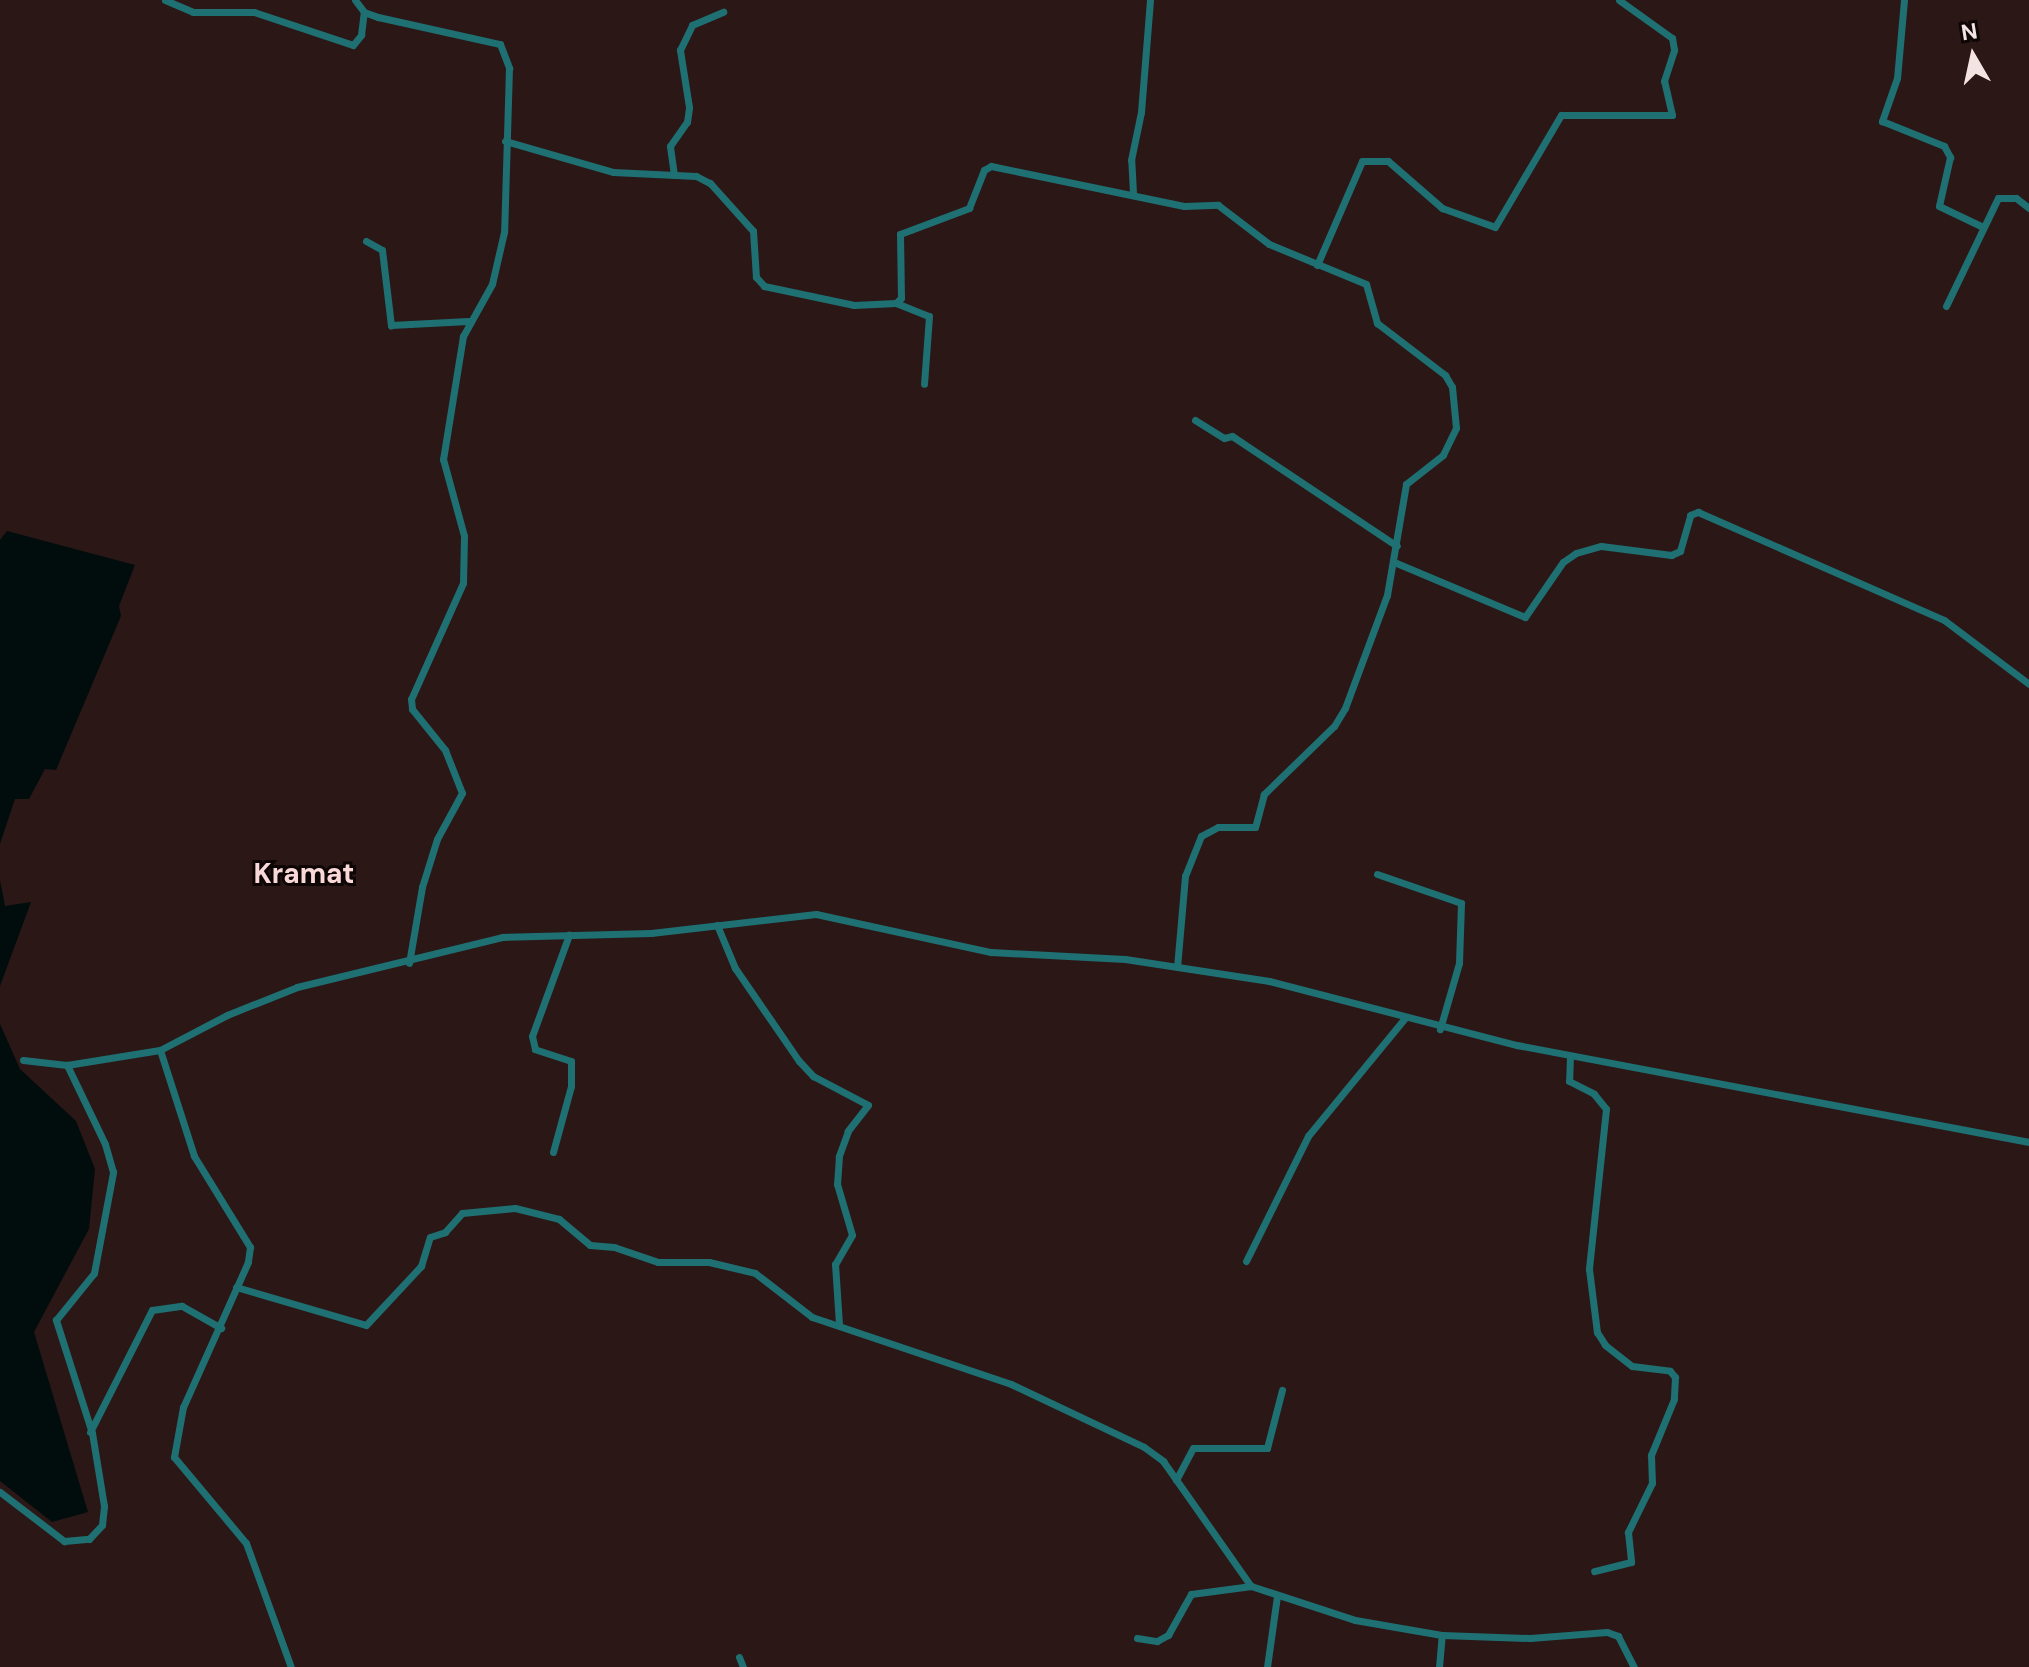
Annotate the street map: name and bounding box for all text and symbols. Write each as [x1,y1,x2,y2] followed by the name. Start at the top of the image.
[1933,16,2013,96] north arrow
[1959,16,1979,47] text: N
[254,857,354,891] district label: Kramat

